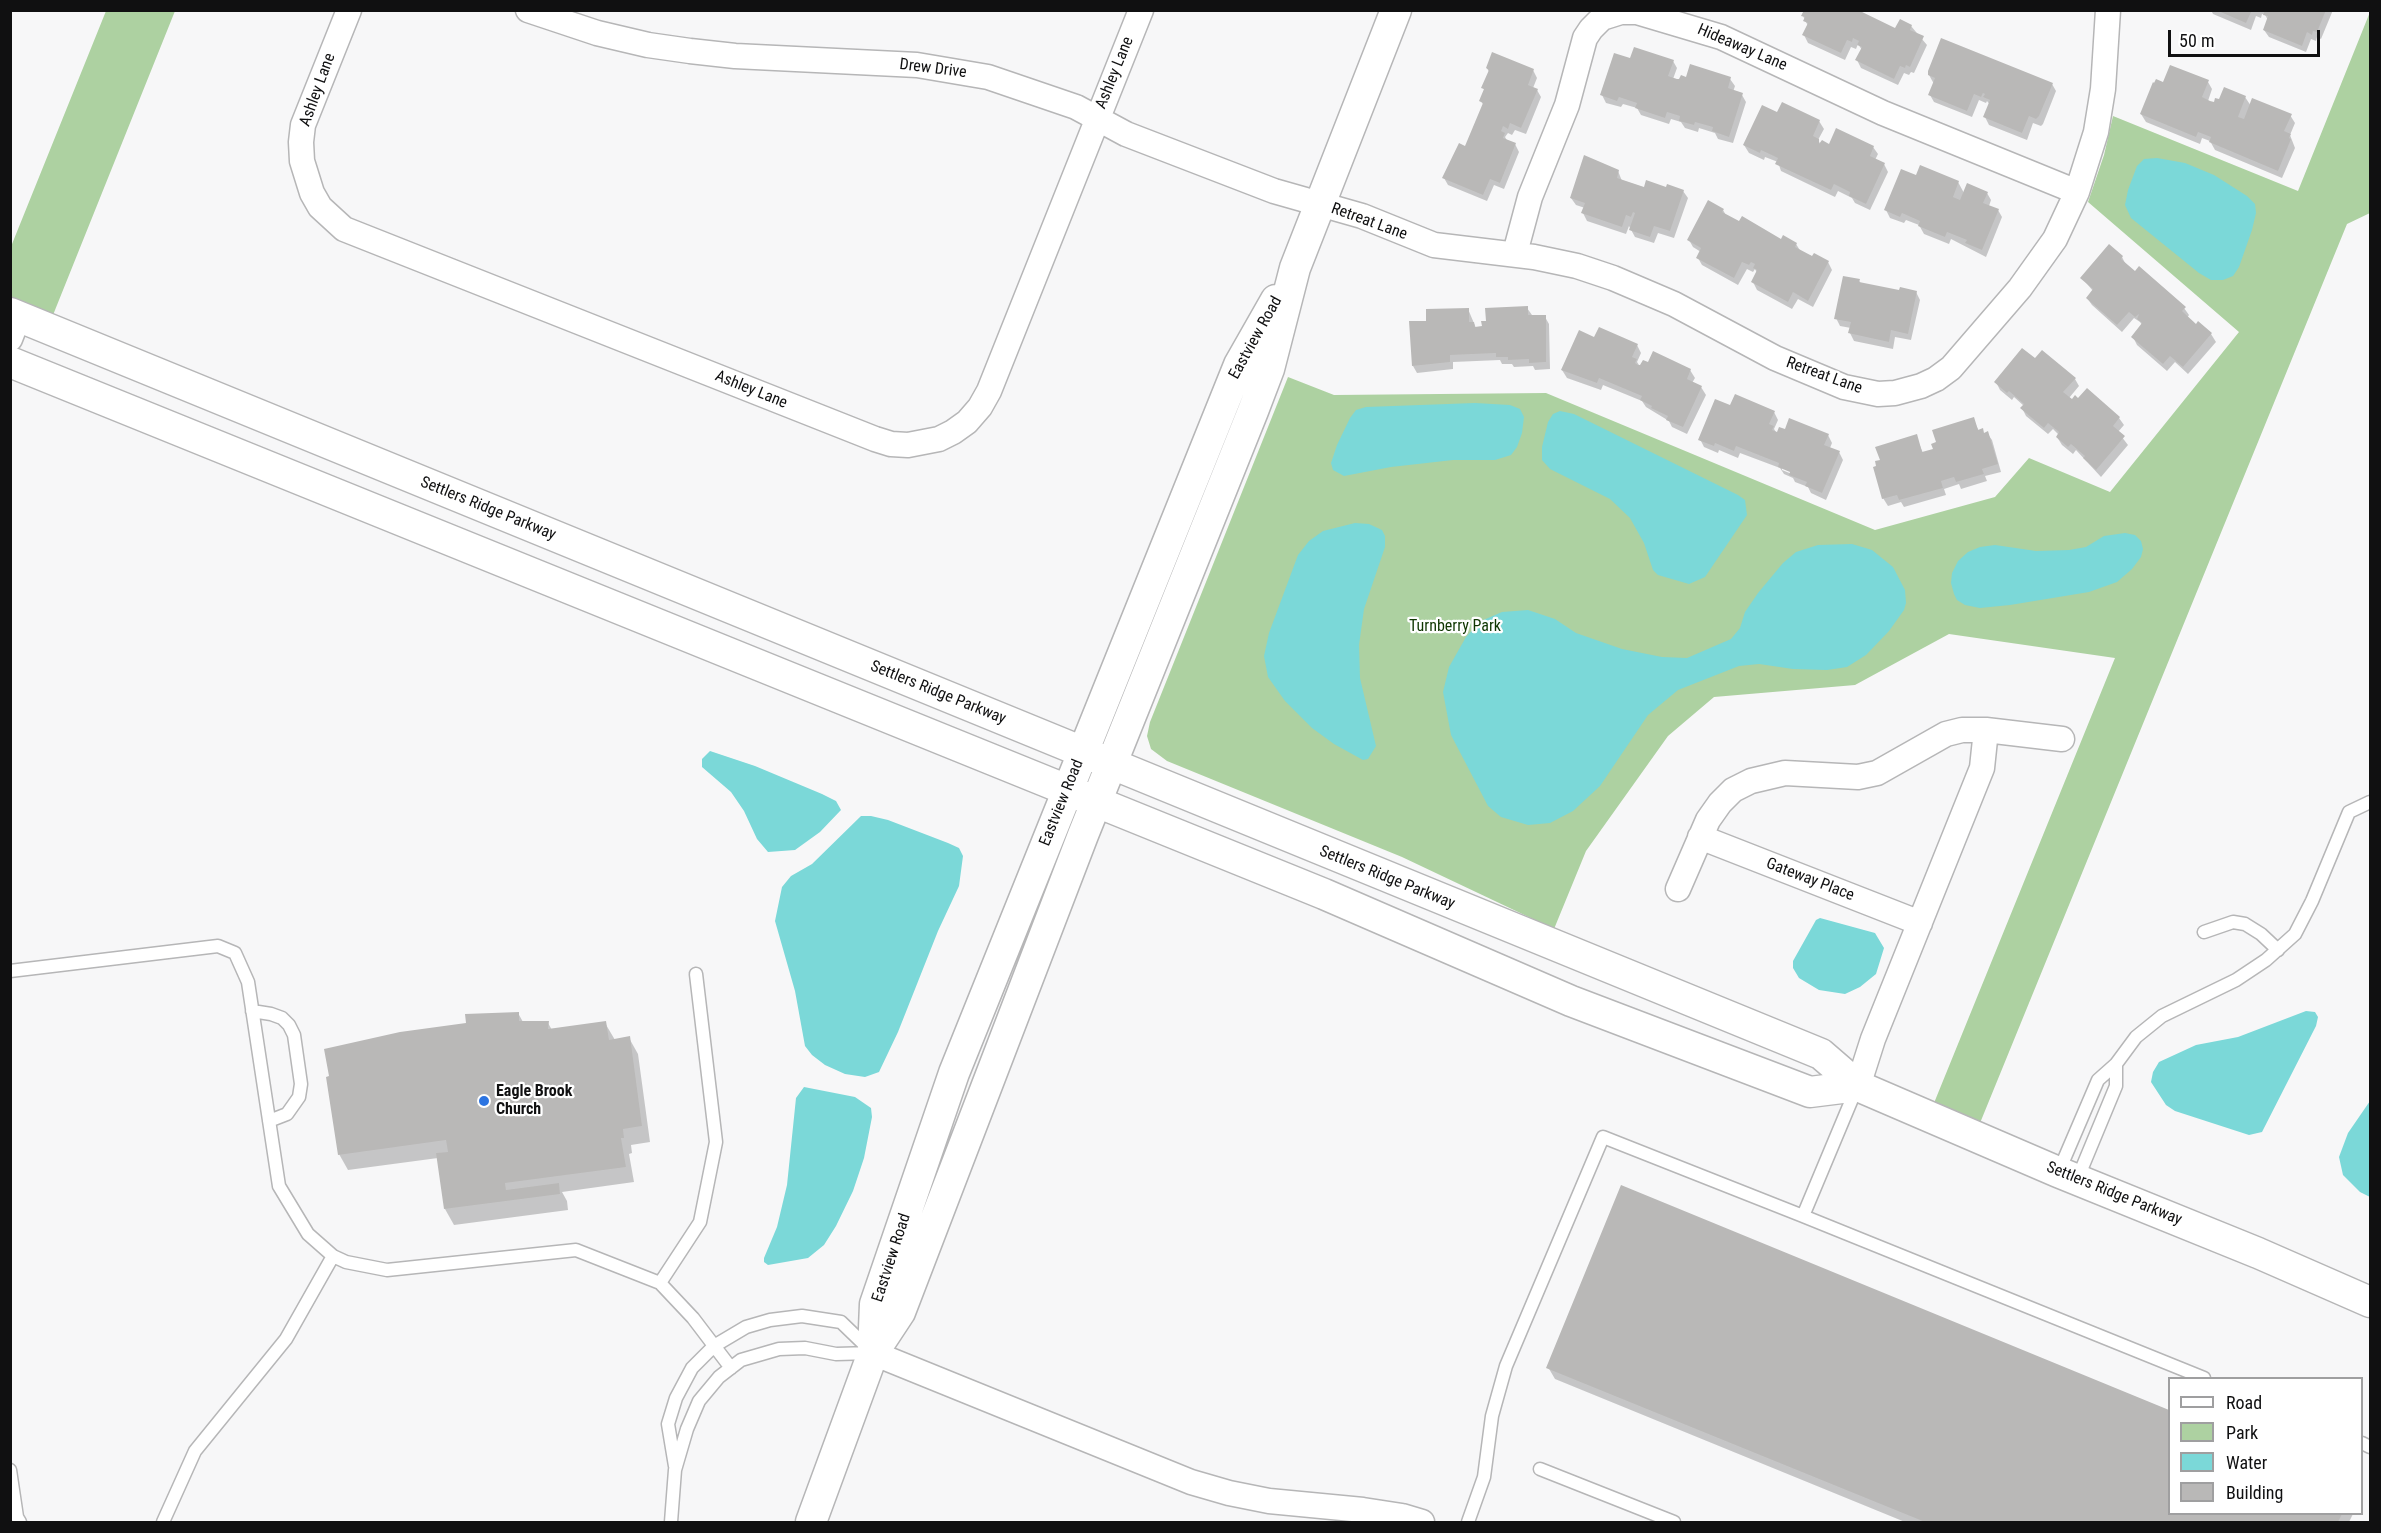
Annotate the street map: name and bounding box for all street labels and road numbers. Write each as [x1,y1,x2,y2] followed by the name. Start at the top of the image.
[1694,21,1790,75] street label: Hideaway Lane
[1092,34,1138,112] street label: Ashley Lane
[296,51,340,129] street label: Ashley Lane
[898,55,968,83] street label: Drew Drive
[1328,199,1410,245] street label: Retreat Lane
[1225,293,1287,383] street label: Eastview Road
[1783,353,1865,399] street label: Retreat Lane
[712,367,790,413] street label: Ashley Lane
[417,473,559,545] street label: Settlers Ridge Parkway
[867,657,1009,729] street label: Settlers Ridge Parkway
[1036,757,1088,849] street label: Eastview Road
[1316,842,1458,914] street label: Settlers Ridge Parkway
[1763,854,1857,906] street label: Gateway Place
[2043,1158,2185,1230] street label: Settlers Ridge Parkway
[869,1211,915,1305] street label: Eastview Road

